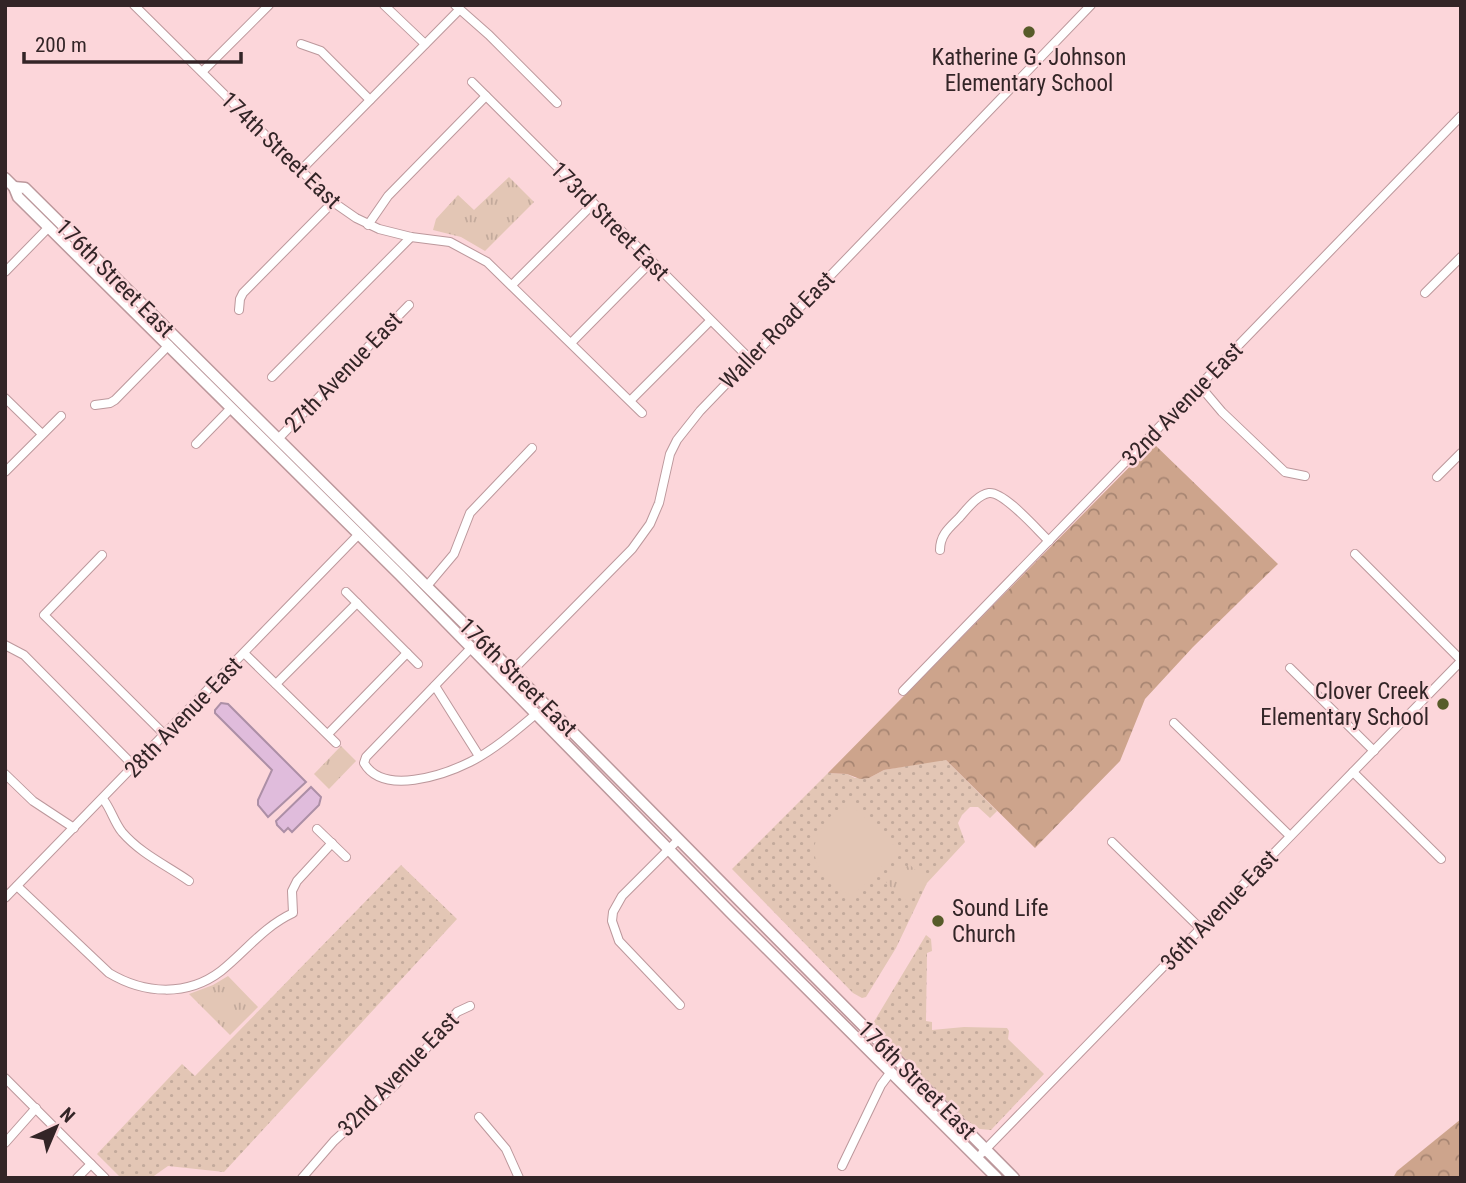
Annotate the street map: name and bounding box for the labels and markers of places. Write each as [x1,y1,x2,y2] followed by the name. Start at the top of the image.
[1021,24,1037,40] marker: Katherine G. Johnson Elementary School
[932,44,1126,97] place label: Katherine G. Johnson Elementary School
[1260,678,1430,731] place label: Clover Creek Elementary School
[1435,696,1451,712] marker: Clover Creek Elementary School
[952,895,1048,948] place label: Sound Life Church
[930,913,946,929] marker: Sound Life Church

